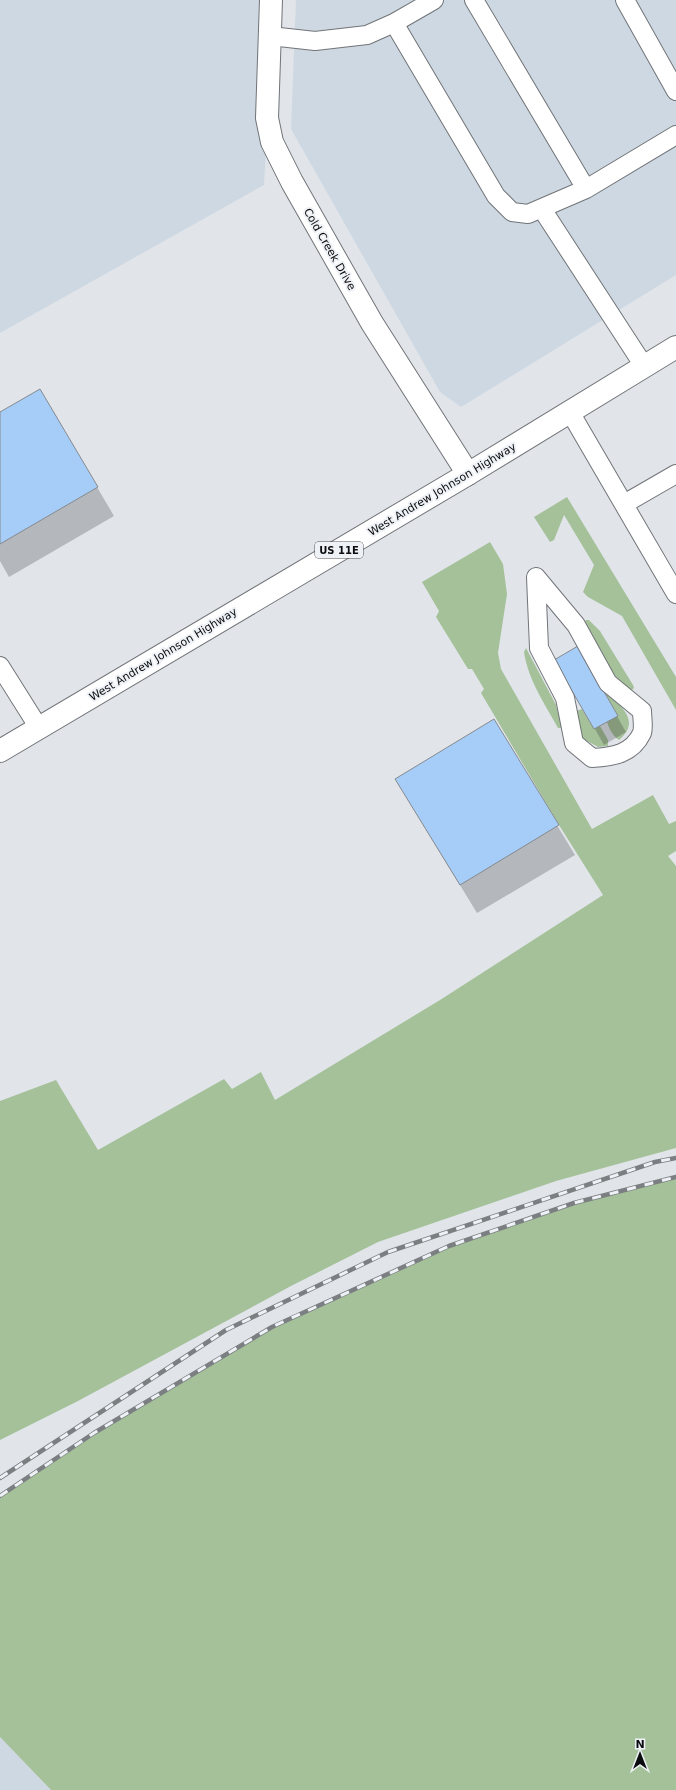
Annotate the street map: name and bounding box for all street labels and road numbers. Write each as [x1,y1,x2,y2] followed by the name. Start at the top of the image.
[301,206,358,293] street label: Cold Creek Drive
[366,440,519,539] street label: West Andrew Johnson Highway
[315,542,363,558] road number: US 11E
[87,605,240,704] street label: West Andrew Johnson Highway

